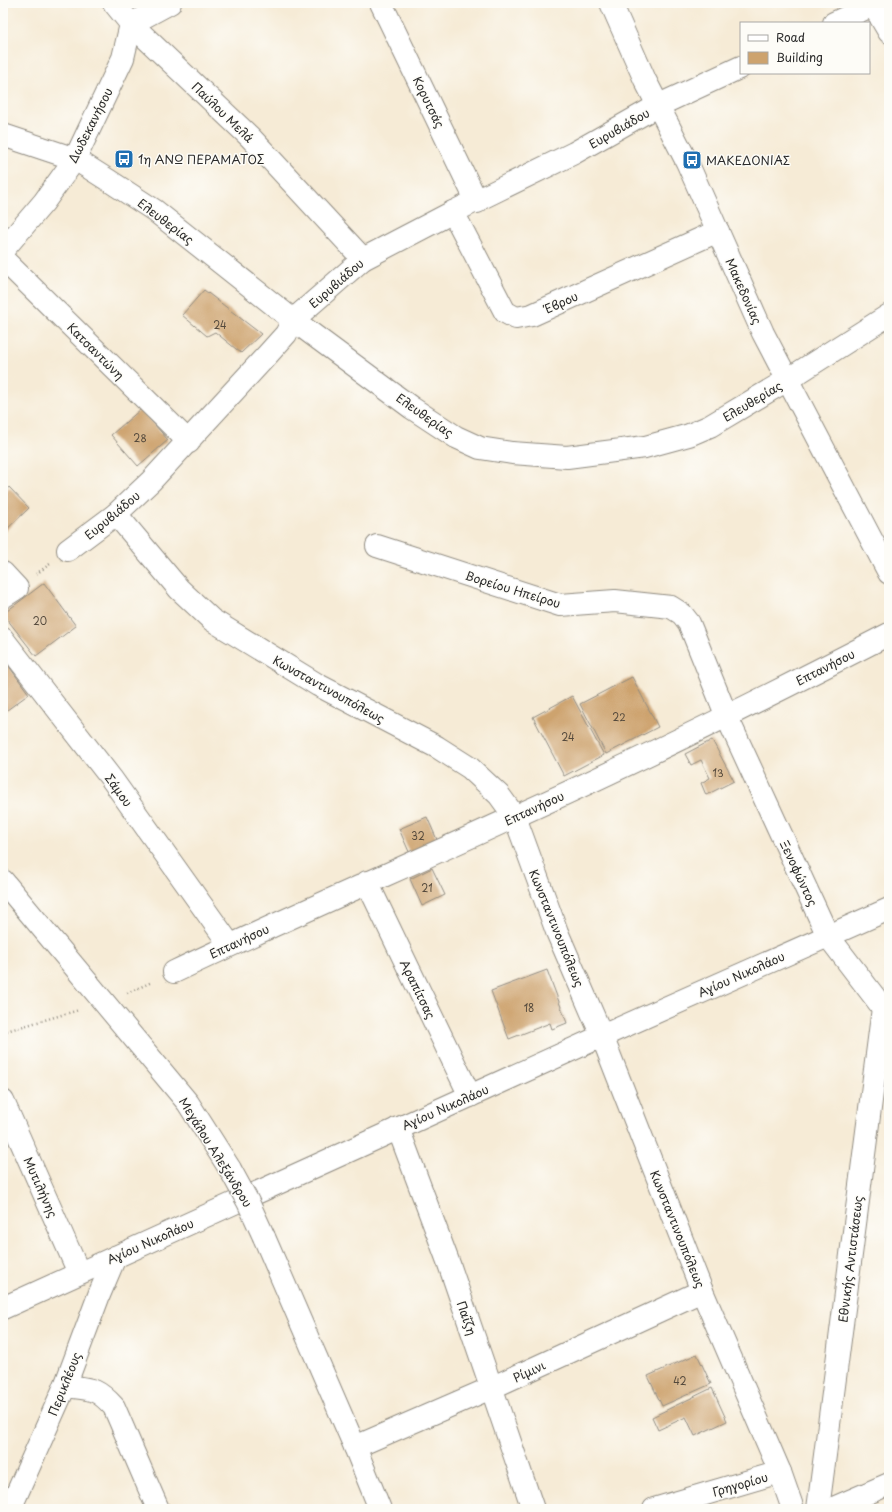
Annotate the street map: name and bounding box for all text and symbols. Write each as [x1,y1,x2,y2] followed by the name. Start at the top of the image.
[740,22,870,74] legend
[776,28,805,46] text: Road
[776,48,823,66] text: Building
[409,73,449,131] street label: Κορυτσάς
[188,78,258,146] street label: Παύλου Μελά
[63,84,117,166] street label: Δωδεκανήσου
[585,103,653,153] street label: Ευρυβιάδου
[113,148,135,170] bus stop icon: 1η ΑΝΩ ΠΕΡΑΜΑΤΟΣ
[681,149,703,171] bus stop icon: ΜΑΚΕΔΟΝΙΑΣ
[138,150,265,168] place label: 1η ΑΝΩ ΠΕΡΑΜΑΤΟΣ
[706,151,790,169] place label: ΜΑΚΕΔΟΝΙΑΣ
[134,194,198,248] street label: Ελευθερίας
[305,254,367,312] street label: Ευρυβιάδου
[721,255,767,327] street label: Μακεδονίας
[539,287,581,318] street label: Έβρου
[213,317,227,332] house number: 24
[63,318,129,384] street label: Κατσαντώνη
[719,376,785,426] street label: Ελευθερίας
[393,389,457,441] street label: Ελευθερίας
[133,430,147,445] house number: 28
[80,486,144,544] street label: Ευρυβιάδου
[463,566,563,612] street label: Βορείου Ηπείρου
[33,613,47,628] house number: 20
[792,644,858,690] street label: Επτανήσου
[270,651,388,727] street label: Κωνσταντινουπόλεως
[612,709,626,724] house number: 22
[561,729,575,744] house number: 24
[712,765,724,780] house number: 13
[101,770,137,810] street label: Σάμου
[501,786,567,830] street label: Επτανήσου
[411,828,425,843] house number: 32
[776,837,822,909] street label: Ξενοφώντος
[525,866,589,990] street label: Κωνσταντινουπόλεως
[421,880,433,895] house number: 21
[206,919,272,963] street label: Επτανήσου
[695,947,787,1001] street label: Αγίου Νικολάου
[396,956,440,1022] street label: Αραπίτσας
[524,1000,534,1015] house number: 18
[399,1080,491,1134] street label: Αγίου Νικολάου
[175,1094,257,1210] street label: Μεγάλου Αλεξάνδρου
[20,1154,62,1220] street label: Μυτιλήνης
[646,1167,710,1291] street label: Κωνσταντινουπόλεως
[833,1195,867,1323] street label: Εθνικής Αντιστάσεως
[104,1214,196,1268] street label: Αγίου Νικολάου
[453,1298,481,1338] street label: Παΐζη
[43,1349,85,1419] street label: Περικλέους
[510,1356,548,1386] street label: Ρίμινι
[673,1373,687,1388] house number: 42
[710,1467,770,1501] street label: Γρηγορίου

